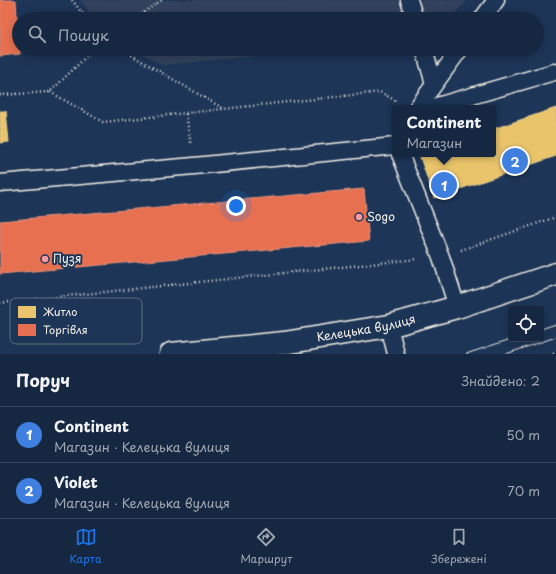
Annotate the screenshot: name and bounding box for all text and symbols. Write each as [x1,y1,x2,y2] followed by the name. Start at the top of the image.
[12,12,544,56] search box
[26,23,48,45] icon: search
[58,23,109,46] text: Пошук
[392,105,496,157] popup
[406,110,482,133] text: Continent
[406,133,462,152] text: Магазин
[502,146,528,176] pin: 2
[431,170,457,200] pin: 1
[226,196,246,216] your location
[367,207,395,225] place label: Sogo
[354,212,364,222] marker: Sogo
[53,249,81,267] place label: Пузя
[40,254,50,264] marker: Пузя
[10,298,142,344] legend
[43,303,77,320] text: Житло
[508,306,544,342] map controls
[508,306,544,342] button: locate
[315,309,417,346] street label: Келецька вулиця
[43,321,88,338] text: Торгівля
[16,367,70,393] text: Поруч
[461,371,540,390] text: Знайдено: 2
[54,414,129,437] text: Continent
[26,425,32,444] text: 1
[506,425,540,444] text: 50 m
[54,437,230,456] text: Магазин · Келецька вулиця
[54,470,98,493] text: Violet
[24,481,34,500] text: 2
[507,481,540,500] text: 70 m
[54,493,230,512] text: Магазин · Келецька вулиця
[69,526,102,567] tab: Карта
[240,526,293,567] tab: Маршрут
[431,526,487,567] tab: Збережені

